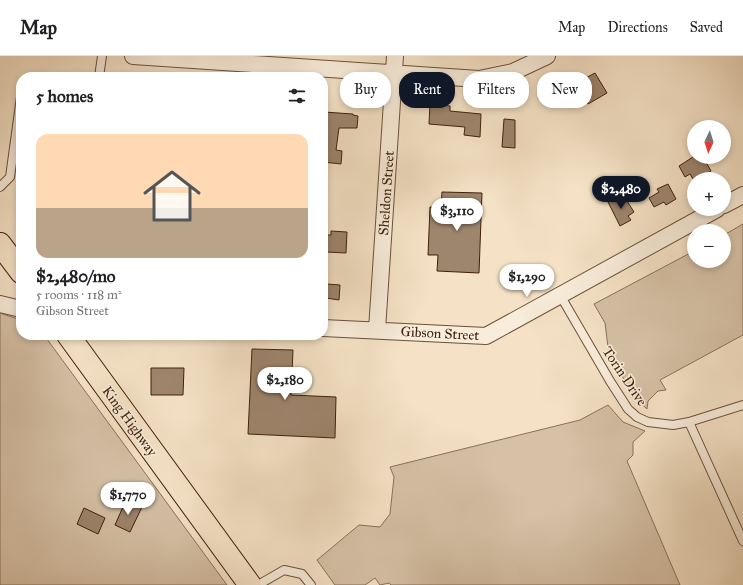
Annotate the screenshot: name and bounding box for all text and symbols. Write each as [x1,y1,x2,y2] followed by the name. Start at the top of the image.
[20,16,57,39] text: Map
[558,19,585,36] text: Map
[607,19,668,36] text: Directions
[690,19,723,36] text: Saved
[340,72,391,108] chip: Buy
[399,72,455,108] chip: Rent
[463,72,529,108] chip: Filters
[537,72,592,108] chip: New
[286,85,308,107] icon: filters
[36,86,93,107] text: 5 homes
[687,120,731,164] north arrow
[687,120,731,268] map controls
[375,150,398,236] street label: Sheldon Street
[136,160,208,232] icon: home
[687,172,731,216] button: +
[588,176,654,210] pin: $2,480
[601,181,641,197] text: $2,480
[424,198,490,232] pin: $3,110
[440,203,474,219] text: $3,110
[687,224,731,268] button: −
[494,264,560,298] pin: $1,290
[36,266,116,287] text: $2,480/mo
[508,269,546,285] text: $1,290
[36,287,122,303] text: 5 rooms · 118 m²
[36,303,109,319] text: Gibson Street
[400,323,480,344] street label: Gibson Street
[599,344,651,409] street label: Torin Drive
[252,367,318,401] pin: $2,180
[266,372,304,388] text: $2,180
[98,383,161,460] street label: King Highway
[95,482,161,516] pin: $1,770
[110,487,147,503] text: $1,770

